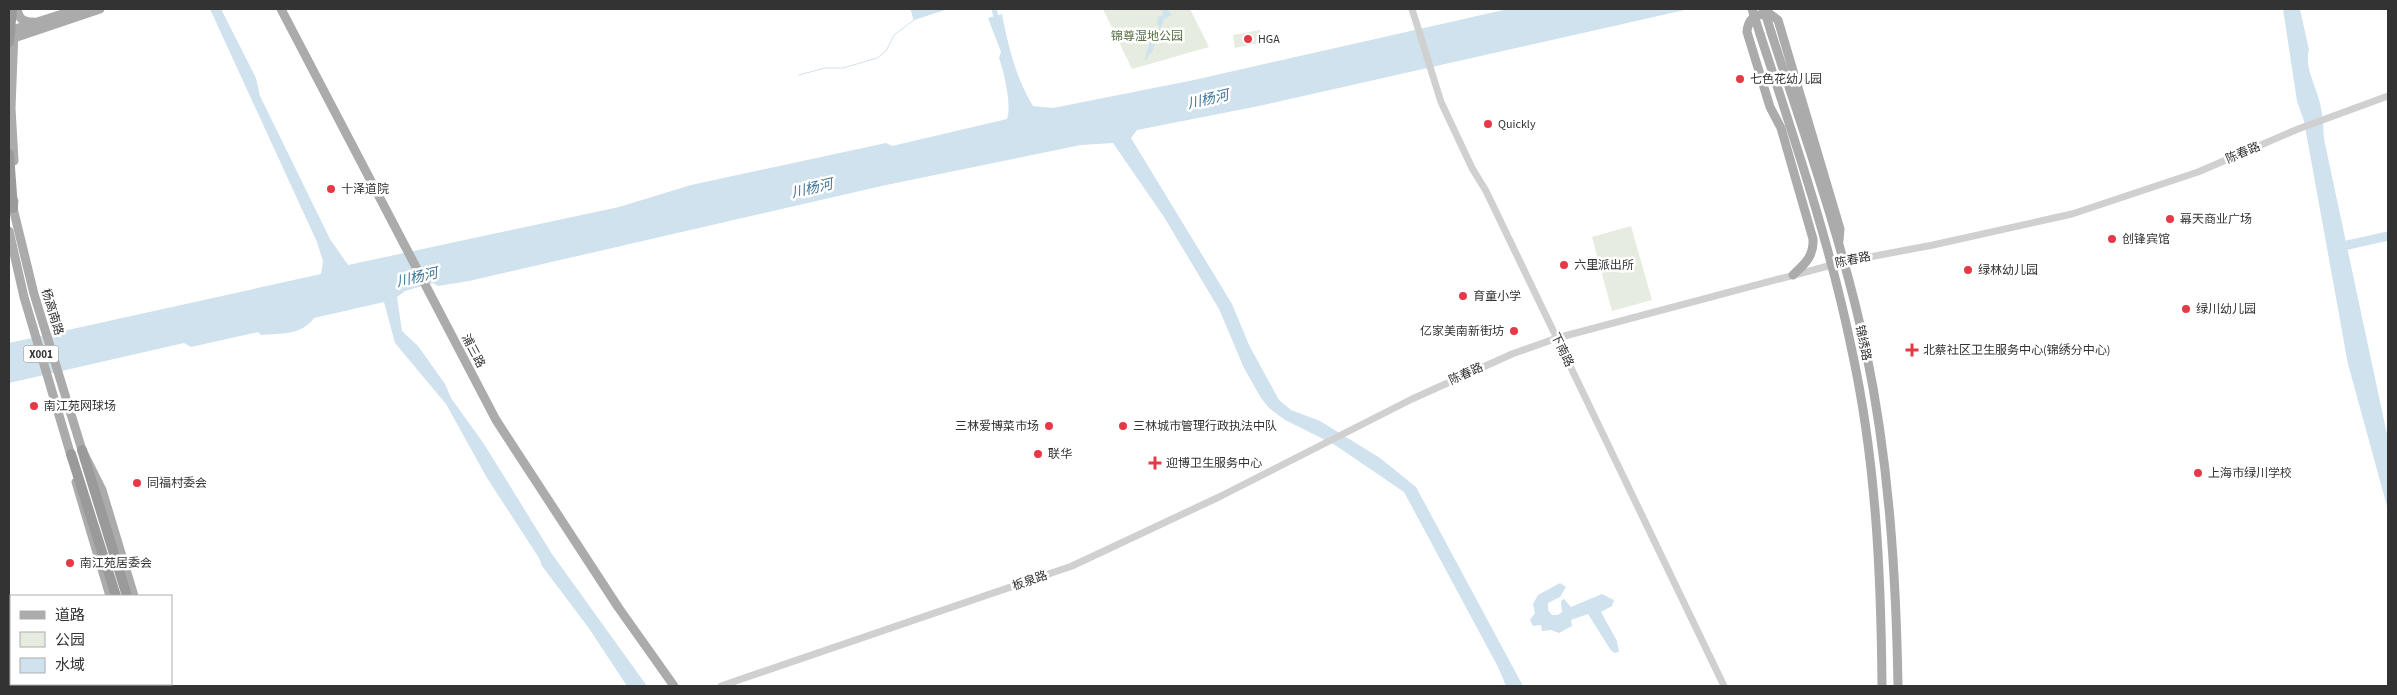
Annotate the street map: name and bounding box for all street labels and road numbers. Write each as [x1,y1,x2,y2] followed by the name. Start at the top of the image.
[2223,138,2263,168] street label: 陈春路
[1834,248,1872,272] street label: 陈春路
[37,287,67,337] street label: 杨高南路
[1851,324,1875,362] street label: 锦绣路
[1546,330,1578,370] street label: 下南路
[457,331,489,371] street label: 浦三路
[23,346,58,362] road number: X001
[1446,359,1486,389] street label: 陈春路
[1010,567,1050,595] street label: 板泉路

